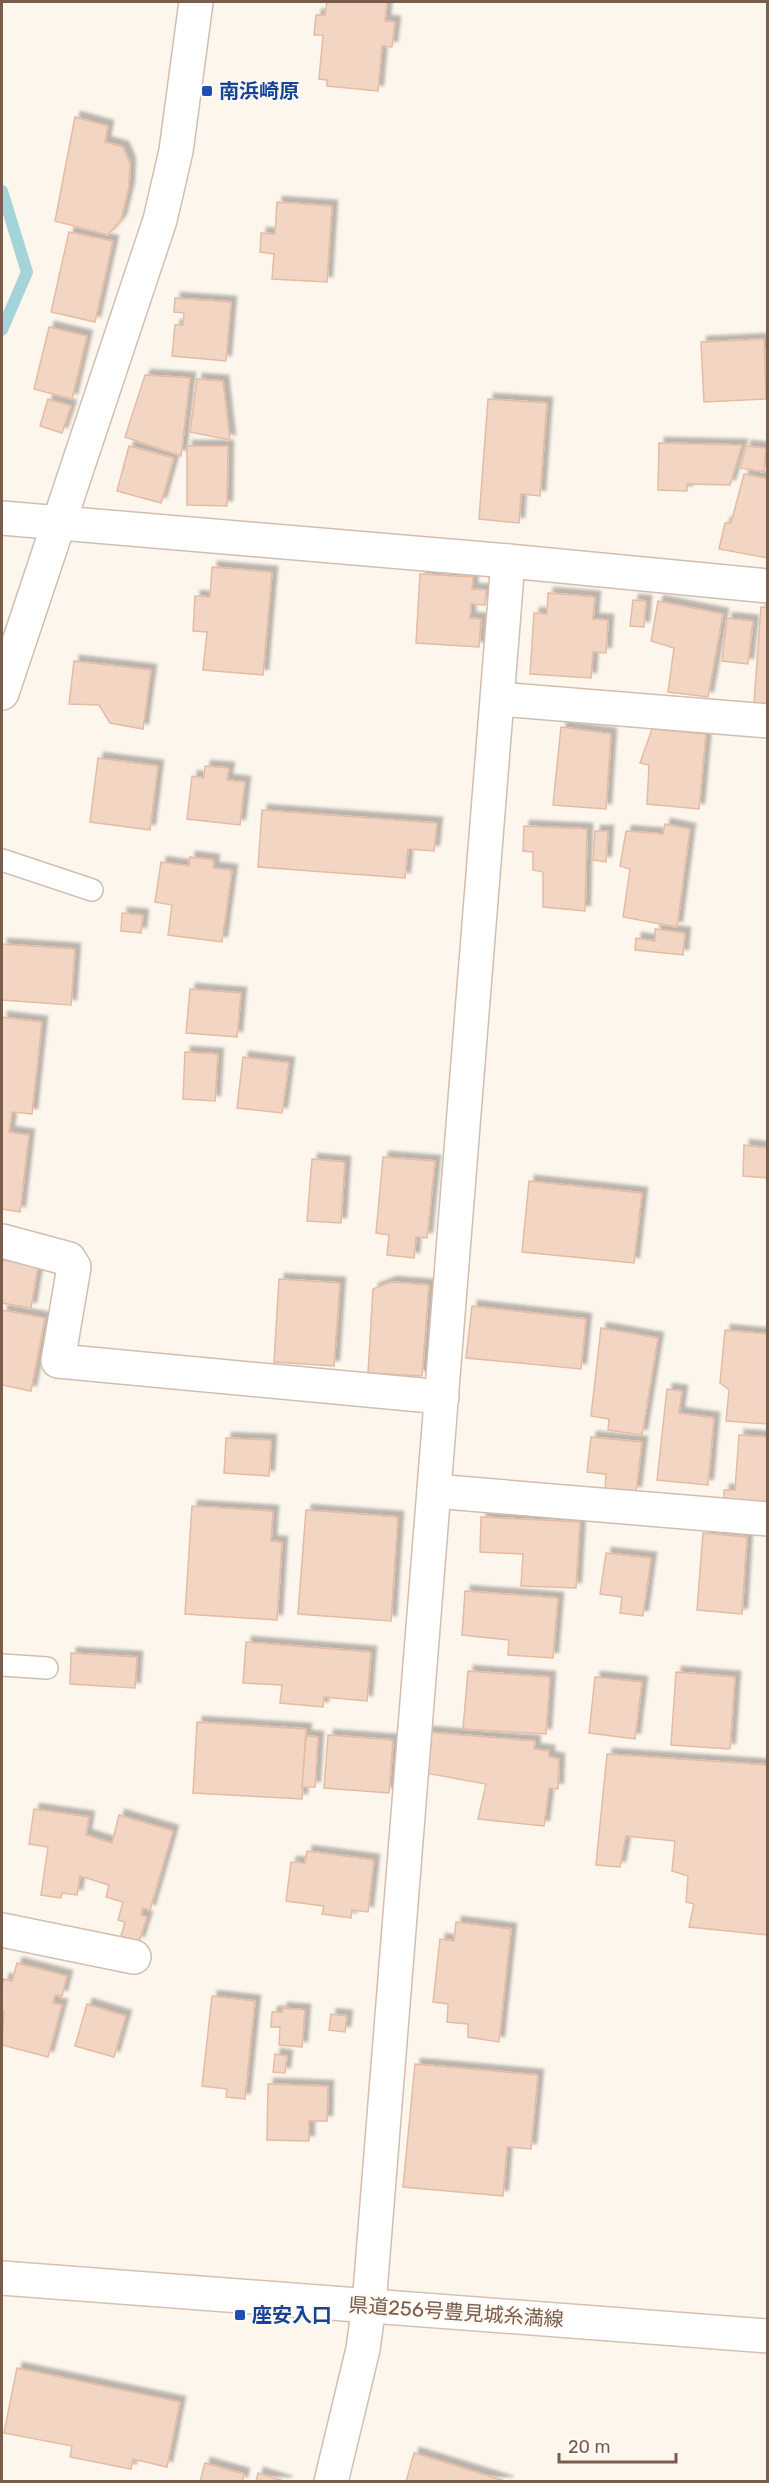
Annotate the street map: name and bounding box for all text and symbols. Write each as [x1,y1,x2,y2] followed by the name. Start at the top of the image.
[219,79,299,103] place label: 南浜崎原
[200,84,214,98] marker: 南浜崎原
[348,2293,564,2331] street label: 県道256号豊見城糸満線
[252,2303,332,2327] place label: 座安入口
[233,2308,247,2322] marker: 座安入口
[559,2426,676,2464] scale bar
[568,2436,610,2458] text: 20 m

